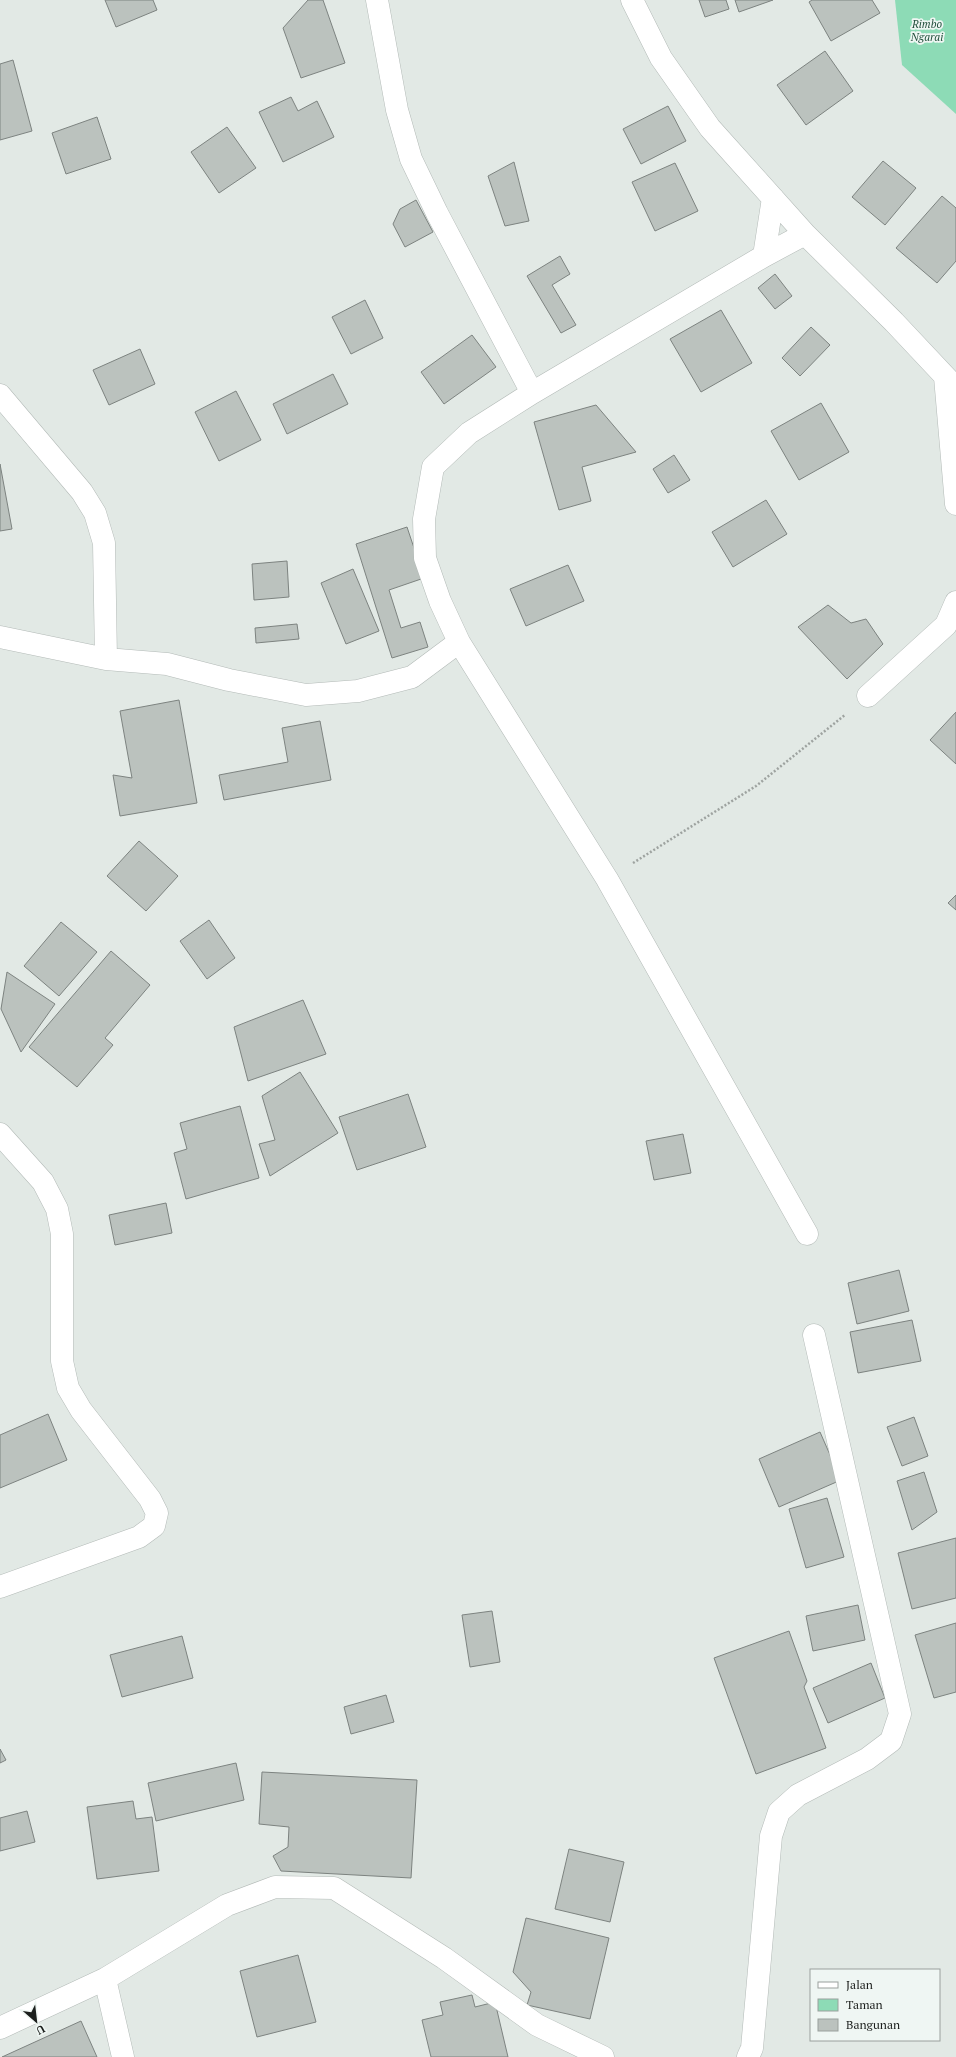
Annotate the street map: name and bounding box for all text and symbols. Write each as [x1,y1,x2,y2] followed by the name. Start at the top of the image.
[910,17,943,44] park label: Rimbo Ngarai
[810,1969,940,2041] legend
[846,1977,873,1992] text: Jalan
[846,1997,883,2012] text: Taman
[16,2001,56,2041] north arrow
[846,2017,900,2032] text: Bangunan
[34,2022,47,2038] text: U

